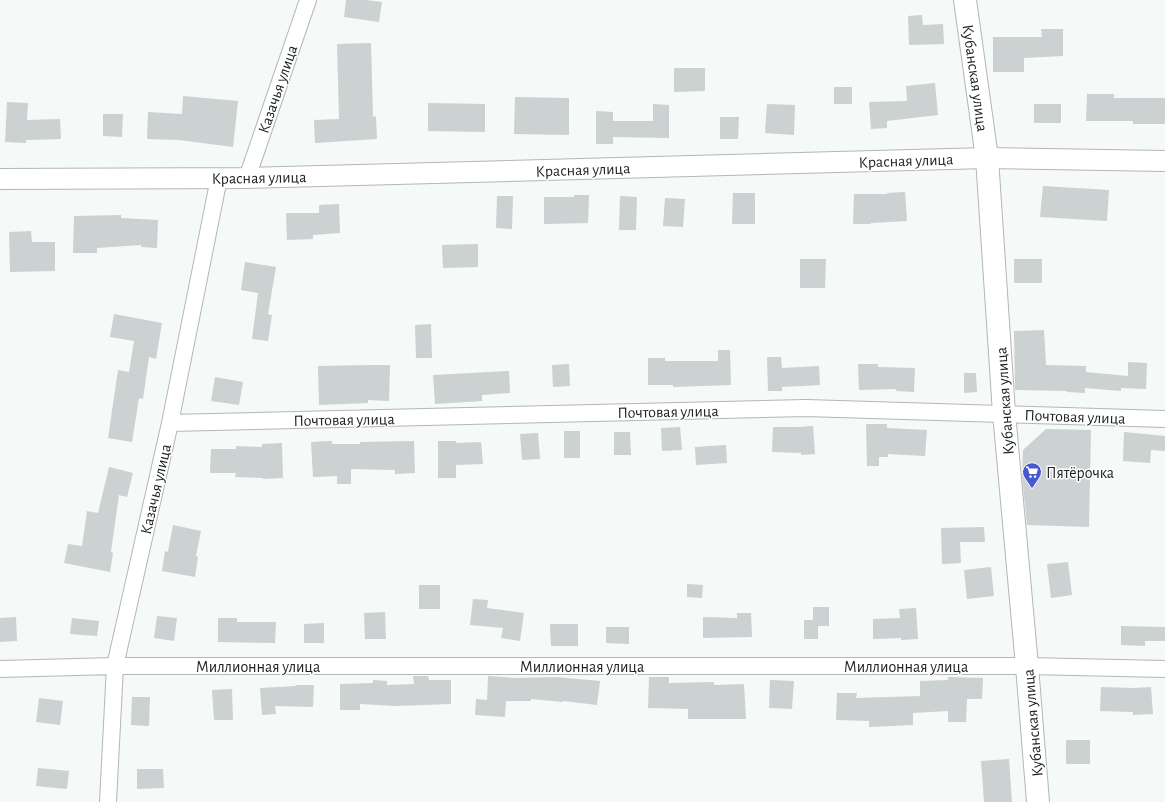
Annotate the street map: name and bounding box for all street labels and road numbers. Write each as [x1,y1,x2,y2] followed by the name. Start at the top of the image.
[959,23,990,133] street label: Кубанская улица
[255,43,301,136] street label: Казачья улица
[858,151,954,172] street label: Красная улица
[535,160,631,181] street label: Красная улица
[212,169,307,188] street label: Красная улица
[993,346,1018,455] street label: Кубанская улица
[617,403,719,422] street label: Почтовая улица
[1024,407,1126,428] street label: Почтовая улица
[293,411,395,430] street label: Почтовая улица
[138,442,175,536] street label: Казачья улица
[196,659,320,676] street label: Миллионная улица
[520,659,644,676] street label: Миллионная улица
[844,659,968,676] street label: Миллионная улица
[1020,668,1047,777] street label: Кубанская улица

